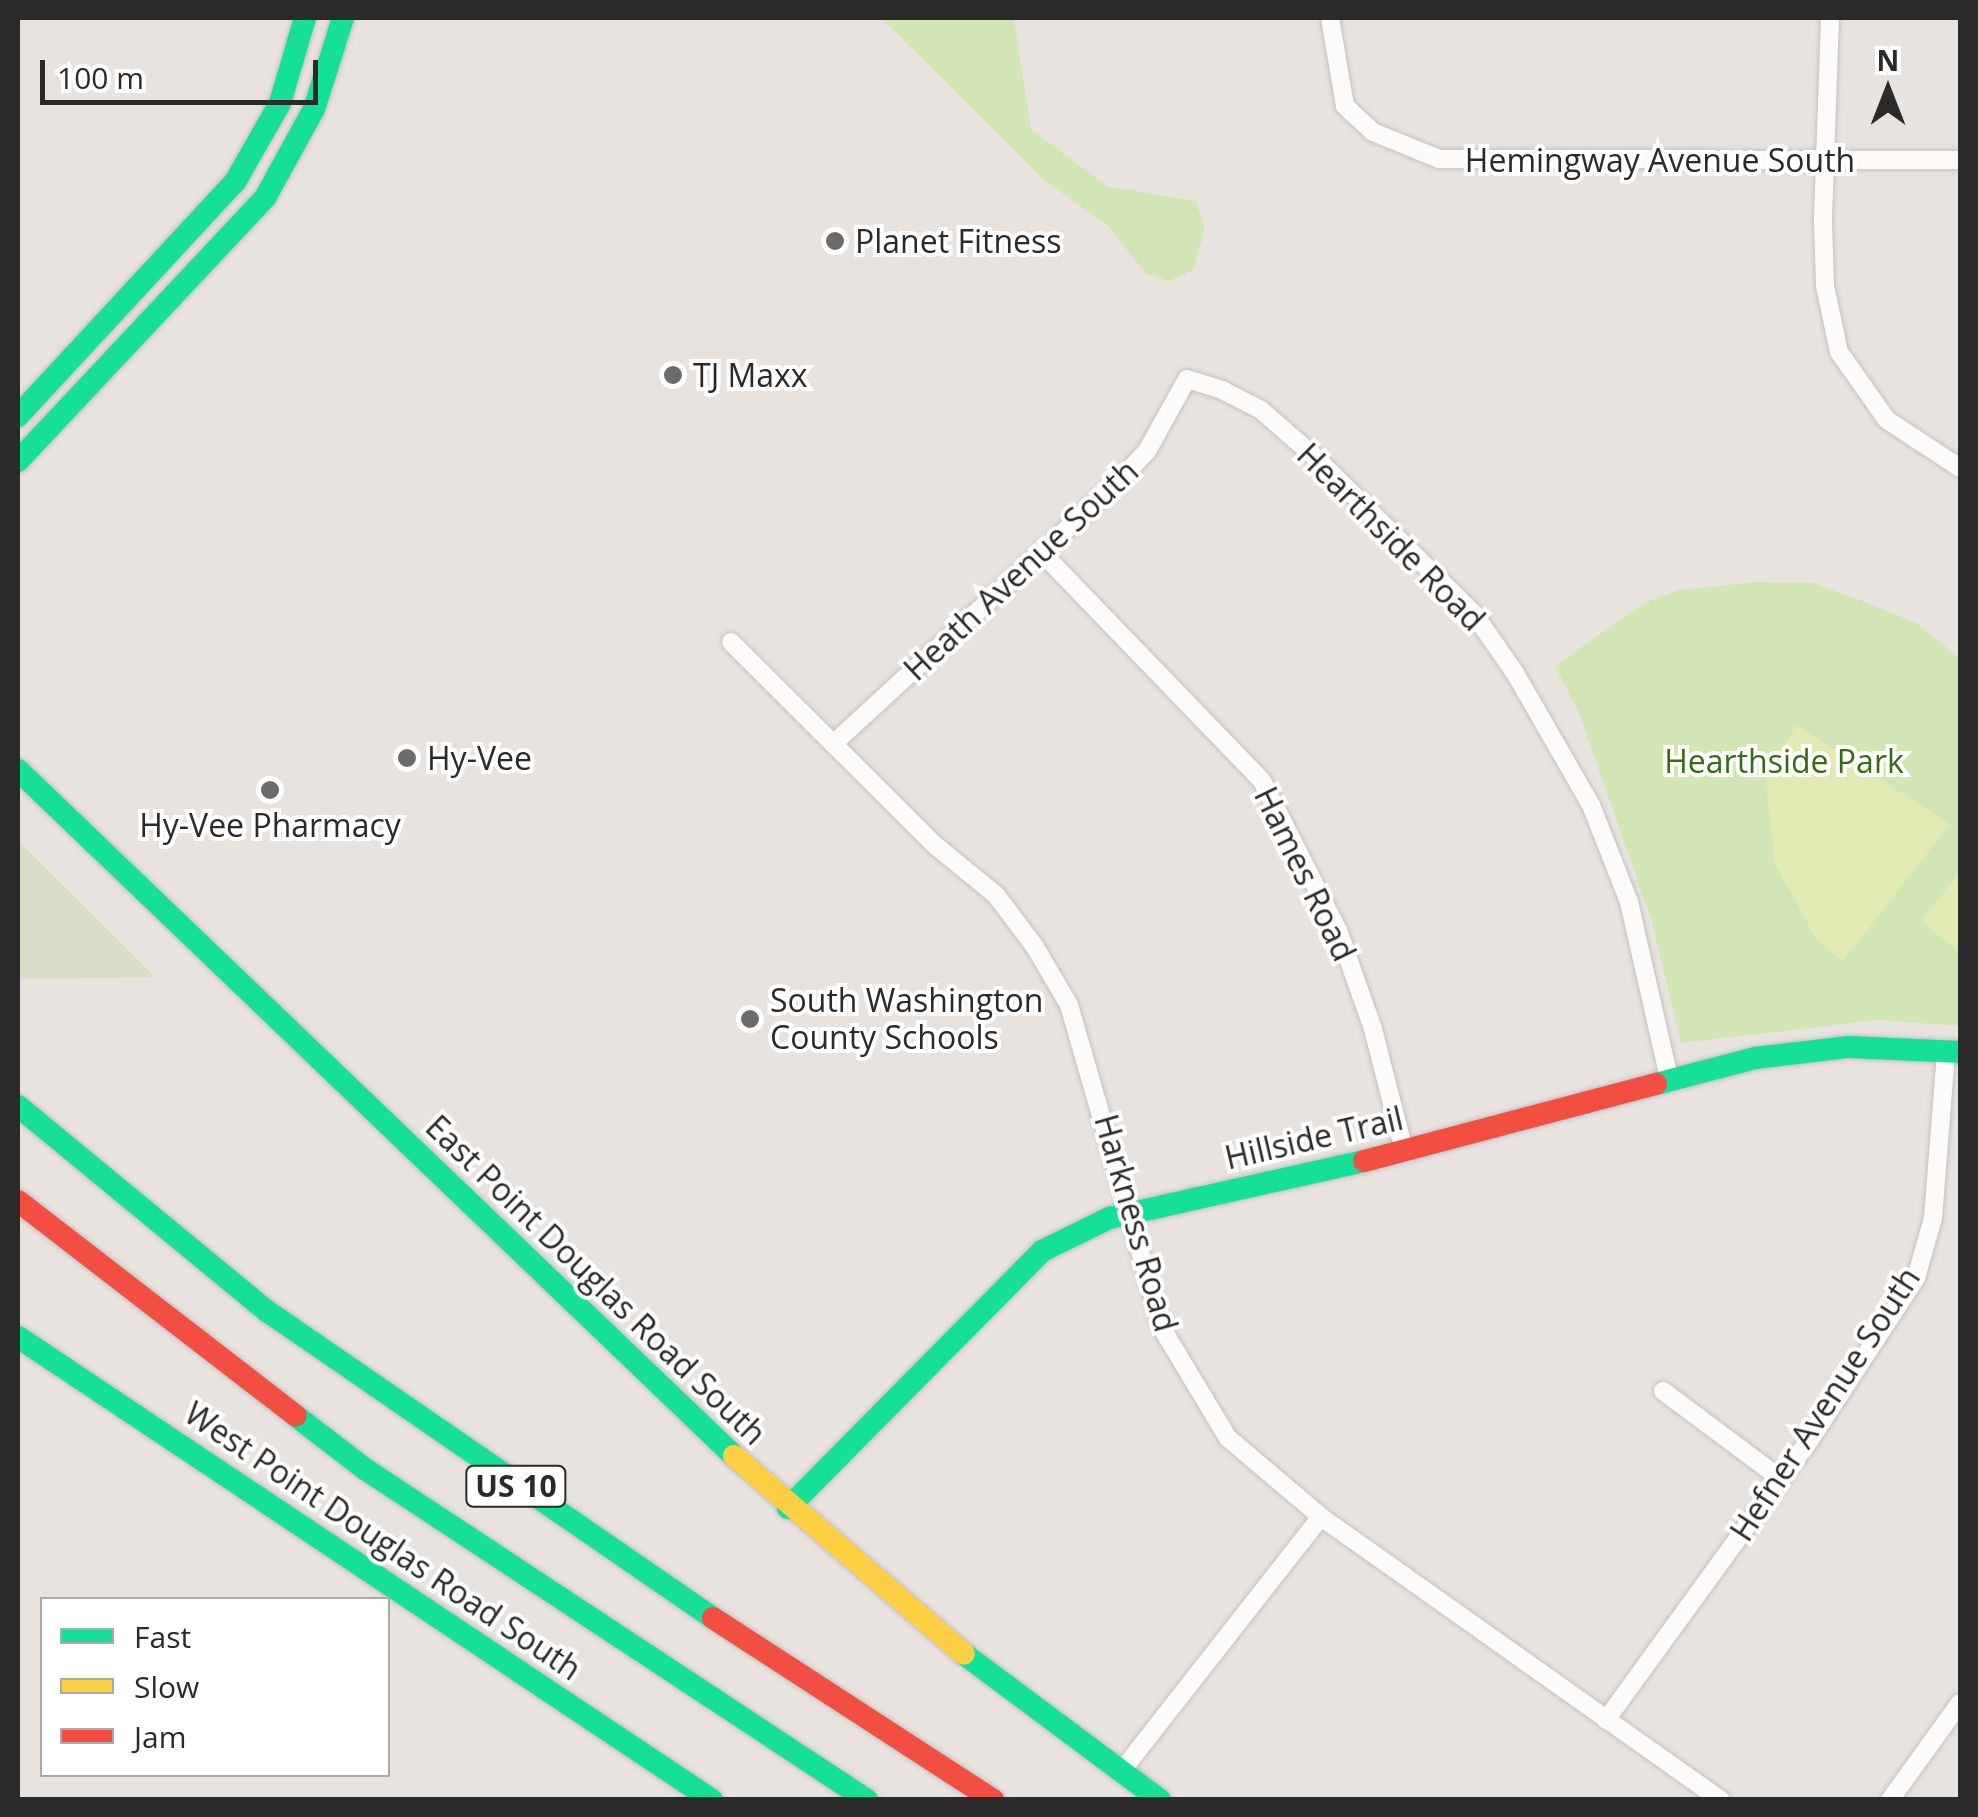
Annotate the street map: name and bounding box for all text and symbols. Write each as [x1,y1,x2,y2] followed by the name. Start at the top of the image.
[45,40,322,102] scale bar
[1838,40,1938,140] north arrow
[1877,41,1899,79] text: N
[57,57,144,98] text: 100 m
[1465,141,1855,179] street label: Hemingway Avenue South
[855,222,1062,260] place label: Planet Fitness
[824,230,846,252] marker: Planet Fitness
[693,356,808,394] place label: TJ Maxx
[662,364,684,386] marker: TJ Maxx
[1289,435,1493,639] street label: Hearthside Road
[896,452,1146,688] street label: Heath Avenue South
[427,739,532,777] place label: Hy-Vee
[1664,742,1904,780] park label: Hearthside Park
[396,747,418,769] marker: Hy-Vee
[259,779,281,801] marker: Hy-Vee Pharmacy
[1246,781,1364,967] street label: Hames Road
[139,806,401,844] place label: Hy-Vee Pharmacy
[770,982,1043,1057] place label: South Washington County Schools
[739,1008,761,1030] marker: South Washington County Schools
[1221,1099,1407,1177] street label: Hillside Trail
[418,1107,774,1453] street label: East Point Douglas Road South
[1087,1110,1185,1336] street label: Harkness Road
[1722,1260,1928,1548] street label: Hefner Avenue South
[178,1394,588,1688] street label: West Point Douglas Road South
[464,1461,568,1511] road number: US 10
[40,1597,390,1777] legend
[134,1616,191,1657] text: Fast
[134,1666,199,1707] text: Slow
[134,1716,187,1757] text: Jam

